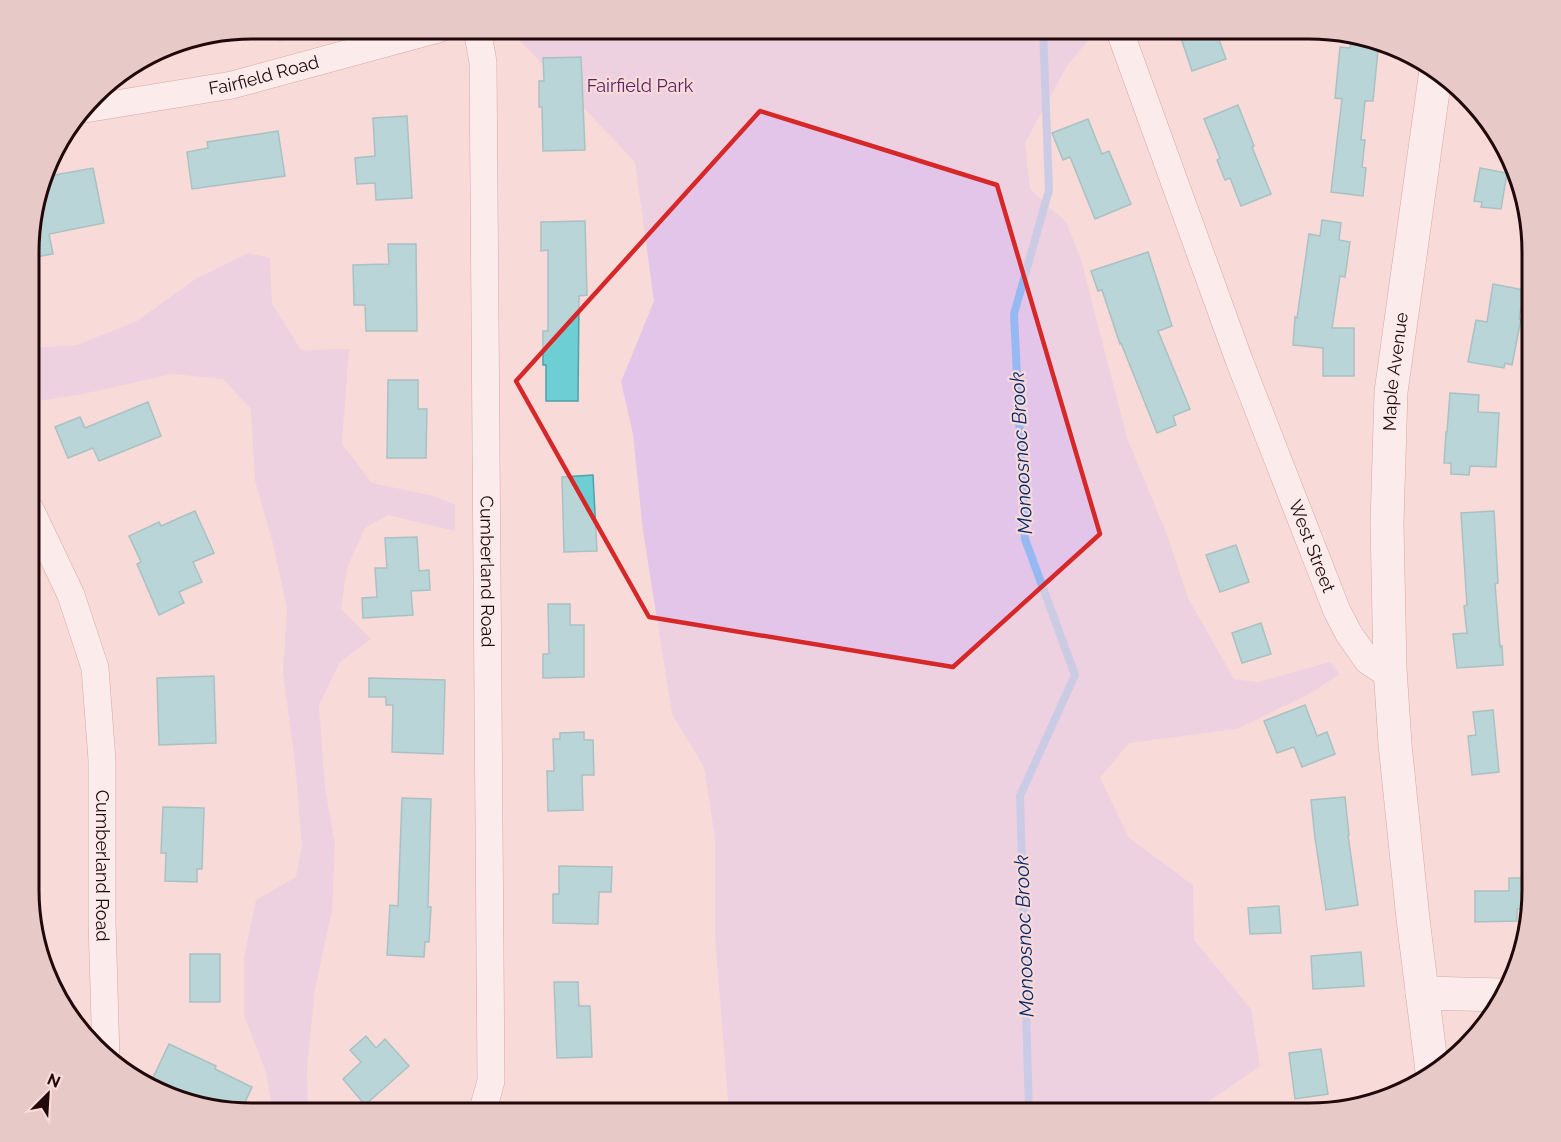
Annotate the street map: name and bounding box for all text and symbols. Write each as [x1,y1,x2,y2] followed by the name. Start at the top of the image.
[207,51,321,99] street label: Fairfield Road
[587,75,694,96] park label: Fairfield Park
[1379,311,1412,431] street label: Maple Avenue
[1005,371,1037,535] water label: Monoosnoc Brook
[476,495,499,647] street label: Cumberland Road
[1285,497,1340,595] street label: West Street
[92,790,114,942] street label: Cumberland Road
[1009,854,1039,1018] water label: Monoosnoc Brook
[18,1064,78,1124] north arrow
[44,1070,63,1092] text: N

